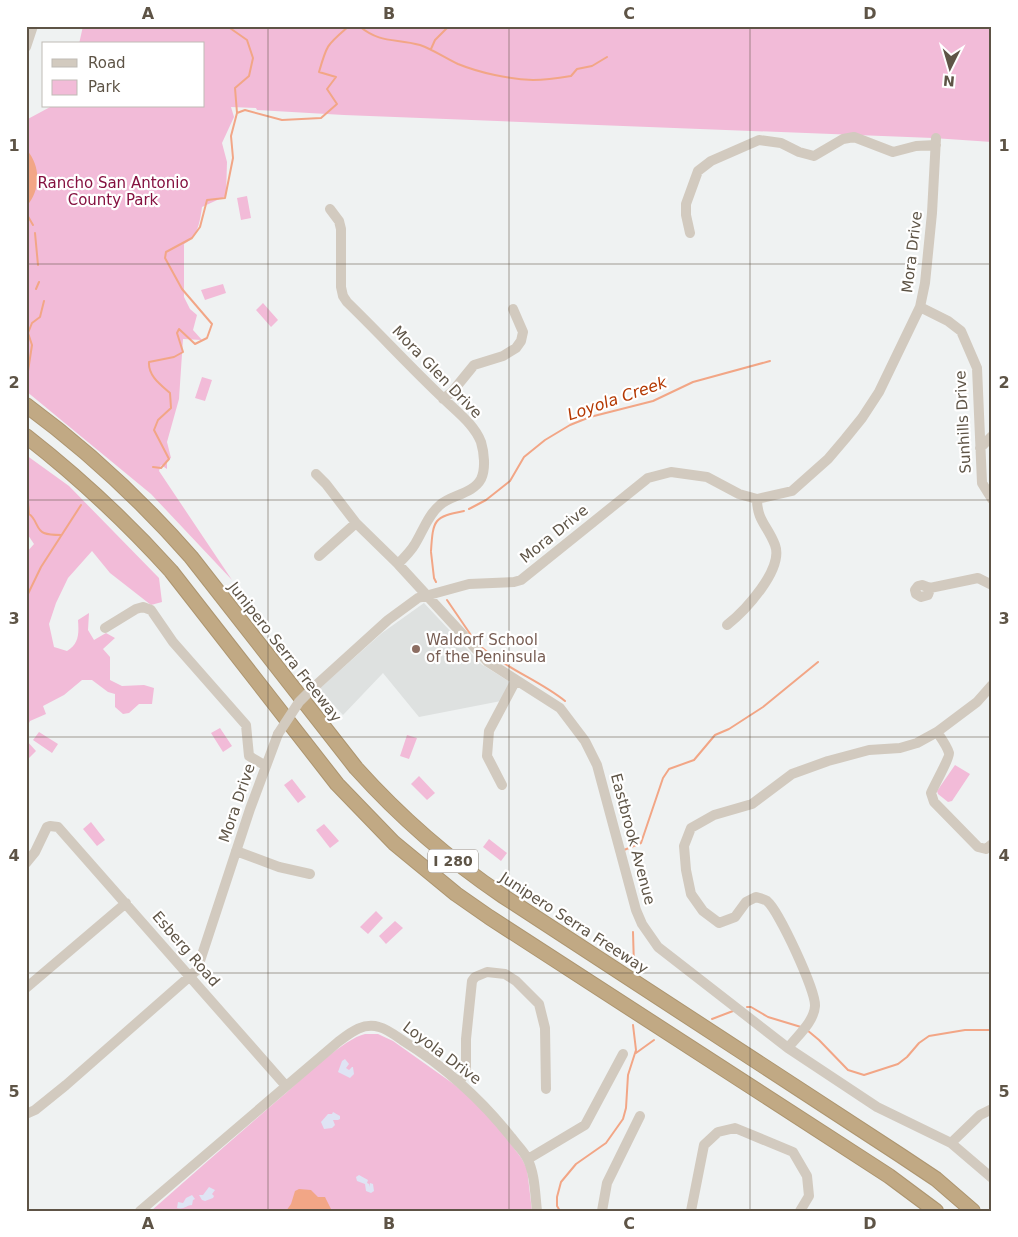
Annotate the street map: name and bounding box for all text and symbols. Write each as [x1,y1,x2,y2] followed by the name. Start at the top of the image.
[142,4,155,23] text: A
[383,4,395,23] text: B
[623,4,635,23] text: C
[863,4,877,23] text: D
[42,42,205,108] legend
[926,42,976,92] north arrow
[88,54,126,72] text: Road
[942,72,955,89] text: N
[88,78,121,96] text: Park
[8,136,20,155] text: 1
[998,136,1010,155] text: 1
[37,174,189,209] park label: Rancho San Antonio County Park
[898,210,926,294] street label: Mora Drive
[388,322,486,422] street label: Mora Glen Drive
[951,370,975,474] street label: Sunhills Drive
[565,372,670,424] water label: Loyola Creek
[8,373,20,392] text: 2
[998,373,1010,392] text: 2
[516,501,592,567] street label: Mora Drive
[224,577,345,726] street label: Junipero Serra Freeway
[8,609,20,628] text: 3
[998,609,1010,628] text: 3
[426,631,546,666] place label: Waldorf School of the Peninsula
[410,643,422,655] marker: Waldorf School of the Peninsula
[215,761,259,845] street label: Mora Drive
[607,771,659,907] street label: Eastbrook Avenue
[8,846,20,865] text: 4
[998,846,1010,865] text: 4
[428,849,478,872] road number: I 280
[496,868,652,978] street label: Junipero Serra Freeway
[148,908,224,990] street label: Esberg Road
[399,1018,485,1088] street label: Loyola Drive
[8,1082,20,1101] text: 5
[998,1082,1010,1101] text: 5
[142,1214,155,1233] text: A
[383,1214,395,1233] text: B
[623,1214,635,1233] text: C
[863,1214,877,1233] text: D

